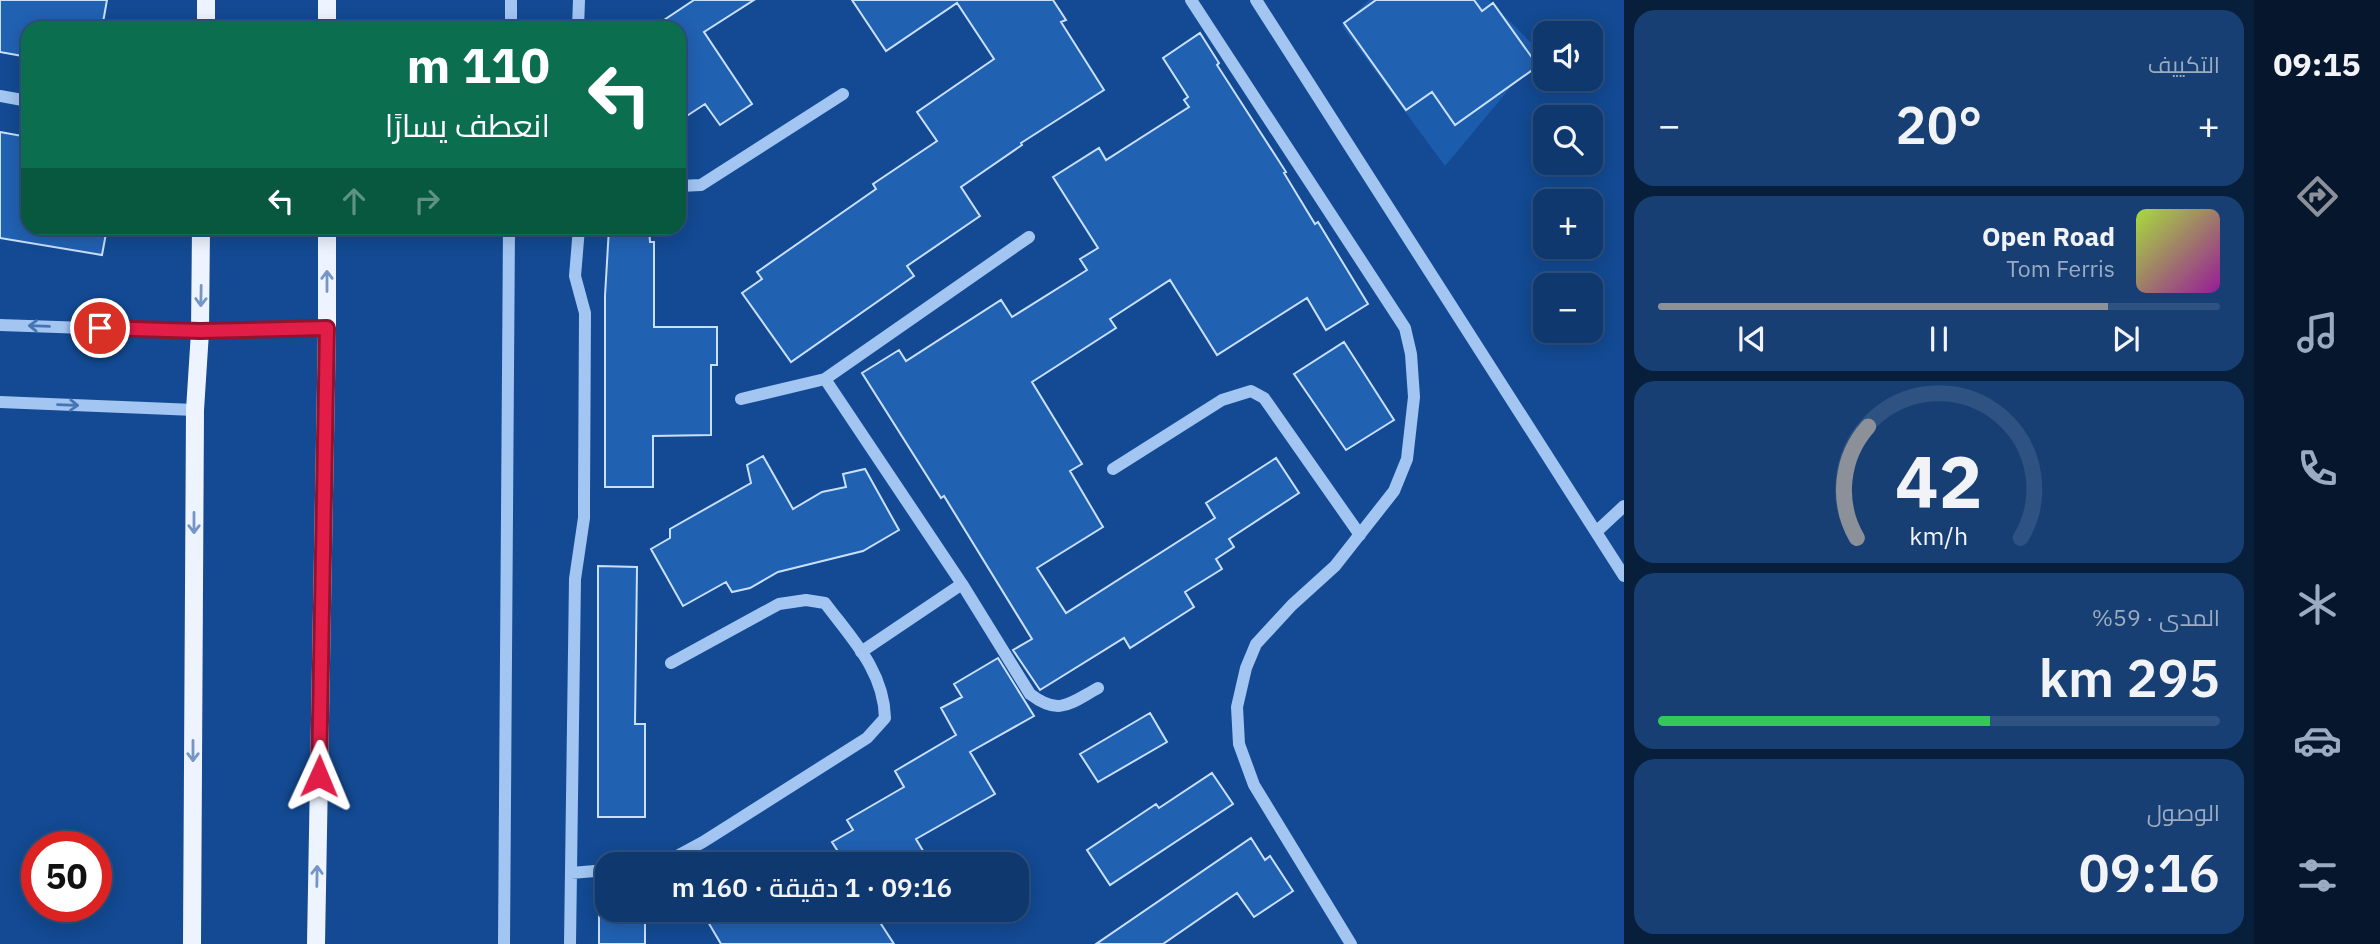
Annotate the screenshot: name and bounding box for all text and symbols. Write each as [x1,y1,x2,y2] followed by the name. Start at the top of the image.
[1533,21,1603,343] map controls
[1533,21,1603,91] button: sound
[406,33,550,96] text: 110 m
[2273,43,2361,85] text: 09:15
[574,49,665,140] icon: left
[2148,49,2220,79] text: التكييف
[1896,91,1982,158] text: 20°
[1658,100,1681,149] text: −
[2197,100,2220,149] text: +
[385,104,550,146] text: انعطف يسارًا
[1533,105,1603,175] button: search
[2293,172,2342,221] icon: directions
[262,182,300,220] icon: left
[335,182,373,220] icon: ahead
[408,182,446,220] icon: right
[1533,189,1603,259] button: +
[1982,219,2115,253] text: Open Road
[2006,253,2115,283] text: Tom Ferris
[320,270,334,293] one-way arrow
[1533,273,1603,343] button: −
[194,284,207,307] one-way arrow
[70,298,130,358] pin
[2293,308,2342,357] icon: music
[81,309,119,347] icon: arrive
[27,319,50,333] one-way arrow
[1733,320,1771,358] icon: previous
[1920,320,1958,358] icon: pause
[2107,320,2145,358] icon: next
[56,398,79,411] one-way arrow
[1895,433,1983,528] text: 42
[2293,444,2342,493] icon: phone
[187,511,201,534] one-way arrow
[1910,519,1968,552] text: km/h
[2293,580,2342,629] icon: climate
[2092,602,2220,632] text: المدى · 59%
[2039,644,2220,711] text: 295 km
[2293,716,2342,765] icon: car
[186,739,200,762] one-way arrow
[282,739,356,813] position arrow
[2147,797,2220,827] text: الوصول
[21,831,112,922] speed limit sign: 50
[2079,839,2220,906] text: 09:16
[2293,851,2342,900] icon: filters
[310,865,324,888] one-way arrow
[672,870,952,904] text: 09:16 · 1 دقيقة · 160 m

